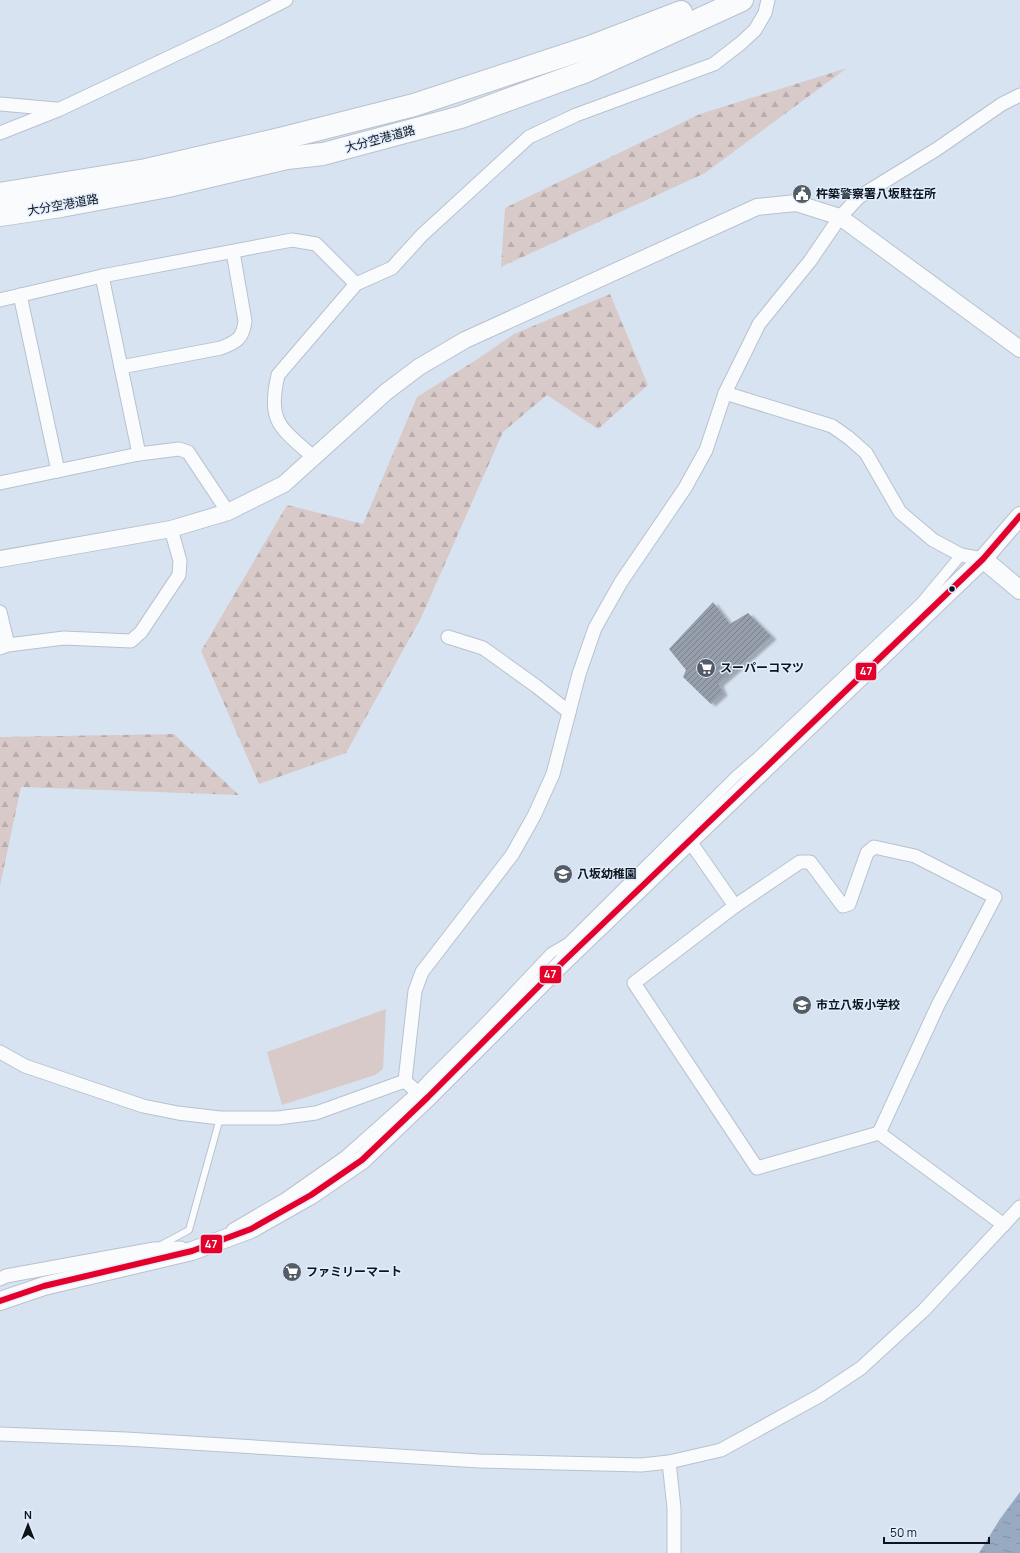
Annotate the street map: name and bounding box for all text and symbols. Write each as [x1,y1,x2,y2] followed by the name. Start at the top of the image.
[343,121,417,156] street label: 大分空港道路
[791,183,813,205] public building icon: 杵築警察署八坂駐在所
[816,185,936,202] place label: 杵築警察署八坂駐在所
[26,190,100,219] street label: 大分空港道路
[947,584,957,594] unlabelled marker
[695,657,717,679] supermarket icon: スーパーコマツ
[720,659,804,676] place label: スーパーコマツ
[855,662,877,681] line badge: 47
[860,663,872,678] text: 47
[552,863,574,885] school or university icon: 八坂幼稚園
[577,865,637,882] place label: 八坂幼稚園
[539,965,562,984] line badge: 47
[544,966,556,981] text: 47
[791,994,813,1016] school or university icon: 市立八坂小学校
[816,996,900,1013] place label: 市立八坂小学校
[200,1234,223,1254] line badge: 47
[205,1236,217,1251] text: 47
[281,1261,303,1283] supermarket icon: ファミリーマート
[306,1263,402,1280] place label: ファミリーマート
[8,1505,48,1545] north arrow
[24,1507,32,1522] text: N
[884,1519,989,1545] scale bar
[890,1524,917,1541] text: 50 m

